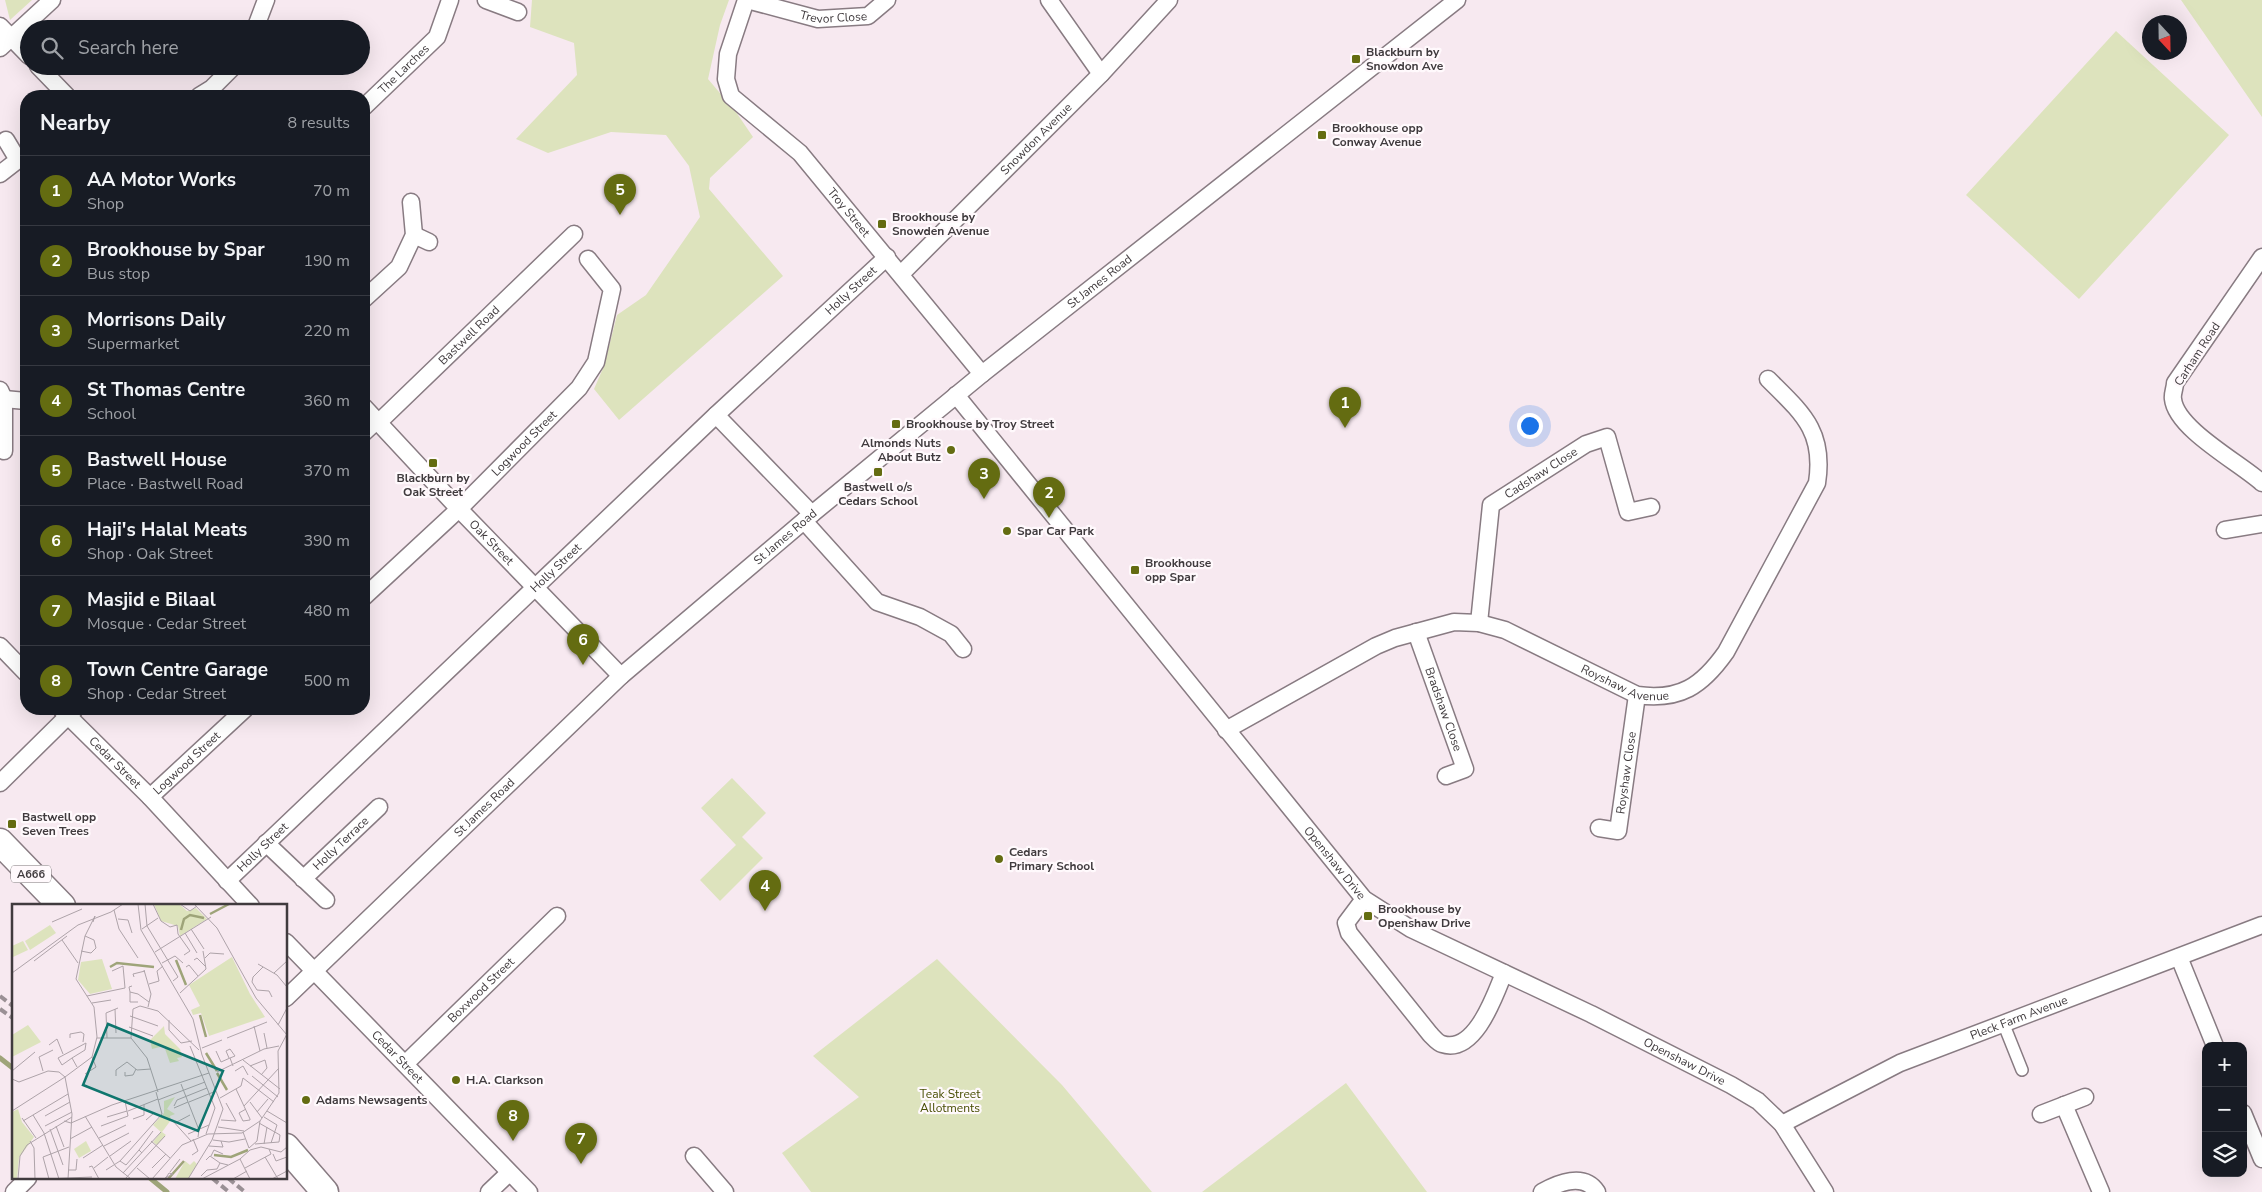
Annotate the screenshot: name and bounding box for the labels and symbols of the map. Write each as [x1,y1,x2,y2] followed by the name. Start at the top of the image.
[798,7,868,27] street label: Trevor Close
[2142,15,2187,60] north arrow
[375,40,433,97] street label: The Larches
[1366,44,1444,74] place label: Blackburn by Snowdon Ave
[1350,53,1362,65] marker: Blackburn by Snowdon Ave
[997,100,1075,178] street label: Snowdon Avenue
[1332,120,1423,150] place label: Brookhouse opp Conway Avenue
[1316,129,1328,141] marker: Brookhouse opp Conway Avenue
[604,174,636,215] pin: 5
[824,184,874,241] street label: Troy Street
[892,209,990,239] place label: Brookhouse by Snowden Avenue
[876,218,888,230] marker: Brookhouse by Snowden Avenue
[1064,251,1135,312] street label: St James Road
[822,262,881,318] street label: Holly Street
[435,302,503,368] street label: Bastwell Road
[2170,319,2224,389] street label: Carham Road
[1329,387,1361,428] pin: 1
[488,406,561,480] street label: Logwood Street
[1517,413,1543,439] your location
[906,416,1054,432] place label: Brookhouse by Troy Street
[890,418,902,430] marker: Brookhouse by Troy Street
[861,435,941,465] place label: Almonds Nuts About Butz
[945,444,957,456] marker: Almonds Nuts About Butz
[1501,444,1581,502] street label: Cadshaw Close
[427,457,439,469] marker: Blackburn by Oak Street
[968,458,1000,499] pin: 3
[872,466,884,478] marker: Bastwell o/s Cedars School
[396,470,470,500] place label: Blackburn by Oak Street
[1033,477,1065,518] pin: 2
[838,479,918,509] place label: Bastwell o/s Cedars School
[750,505,820,568] street label: St James Road
[466,516,518,569] street label: Oak Street
[1017,523,1095,539] place label: Spar Car Park
[1001,525,1013,537] marker: Spar Car Park
[527,539,585,596] street label: Holly Street
[1145,555,1212,585] place label: Brookhouse opp Spar
[1129,564,1141,576] marker: Brookhouse opp Spar
[567,624,599,665] pin: 6
[1578,661,1670,704] street label: Royshaw Avenue
[1421,665,1466,753] street label: Bradshaw Close
[150,727,224,798] street label: Logwood Street
[1612,731,1640,815] street label: Royshaw Close
[85,733,145,792] street label: Cedar Street
[450,774,518,840] street label: St James Road
[22,809,96,839] place label: Bastwell opp Seven Trees
[309,813,372,874] street label: Holly Terrace
[6,818,18,830] marker: Bastwell opp Seven Trees
[233,818,292,875] street label: Holly Street
[1300,823,1369,903] street label: Openshaw Drive
[1009,844,1094,874] place label: Cedars Primary School
[993,853,1005,865] marker: Cedars Primary School
[11,866,51,882] road number: A666
[749,870,781,911] pin: 4
[1378,901,1471,931] place label: Brookhouse by Openshaw Drive
[12,904,288,1180] inset map
[1362,910,1374,922] marker: Brookhouse by Openshaw Drive
[444,953,518,1026] street label: Boxwood Street
[1968,992,2070,1044] street label: Pleck Farm Avenue
[368,1027,427,1087] street label: Cedar Street
[1641,1034,1728,1089] street label: Openshaw Drive
[466,1072,543,1088] place label: H.A. Clarkson
[450,1074,462,1086] marker: H.A. Clarkson
[920,1086,981,1116] park label: Teak Street Allotments
[316,1092,428,1108] place label: Adams Newsagents
[300,1094,312,1106] marker: Adams Newsagents
[497,1100,529,1141] pin: 8
[565,1123,597,1164] pin: 7

